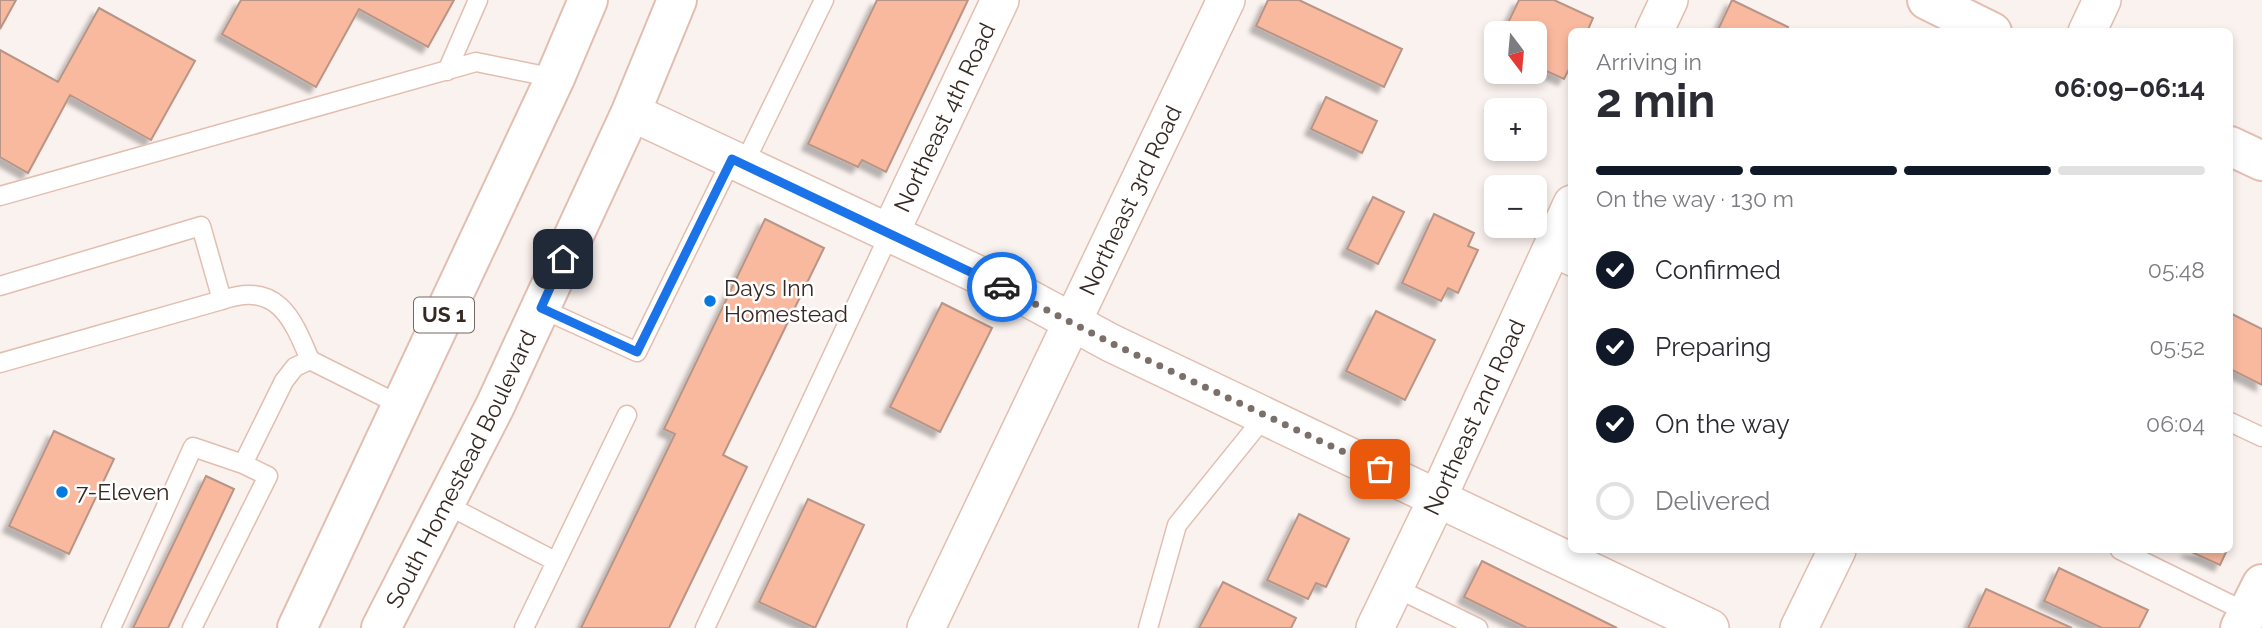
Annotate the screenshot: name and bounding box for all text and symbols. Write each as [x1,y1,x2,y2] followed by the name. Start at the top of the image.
[888,18,1000,216] street label: Northeast 4th Road
[1484,21,1547,84] north arrow
[1484,21,1547,238] map controls
[1596,48,1702,75] text: Arriving in
[2054,73,2205,103] text: 06:09–06:14
[1596,74,1715,128] text: 2 min
[1484,98,1547,161] button: +
[1073,101,1187,299] street label: Northeast 3rd Road
[1484,175,1547,238] button: −
[1596,185,1794,212] text: On the way · 130 m
[533,229,593,289] pin
[544,240,582,278] icon: home
[1596,251,1634,289] icon: check
[967,252,1037,322] courier
[1655,255,1781,285] text: Confirmed
[2148,256,2205,283] text: 05:48
[983,268,1021,306] icon: car
[724,274,848,327] place label: Days Inn Homestead
[702,293,718,309] marker: Days Inn Homestead
[414,298,474,332] road number: US 1
[1417,315,1530,519] street label: Northeast 2nd Road
[380,326,541,612] street label: South Homestead Boulevard
[1596,328,1634,366] icon: check
[1655,332,1771,362] text: Preparing
[2150,333,2205,360] text: 05:52
[1596,405,1634,443] icon: check
[1655,409,1790,439] text: On the way
[2146,410,2205,437] text: 06:04
[1350,439,1410,499] pin
[1361,450,1399,488] icon: bag
[76,478,170,505] place label: 7-Eleven
[54,484,70,500] marker: 7-Eleven
[1655,486,1770,516] text: Delivered

